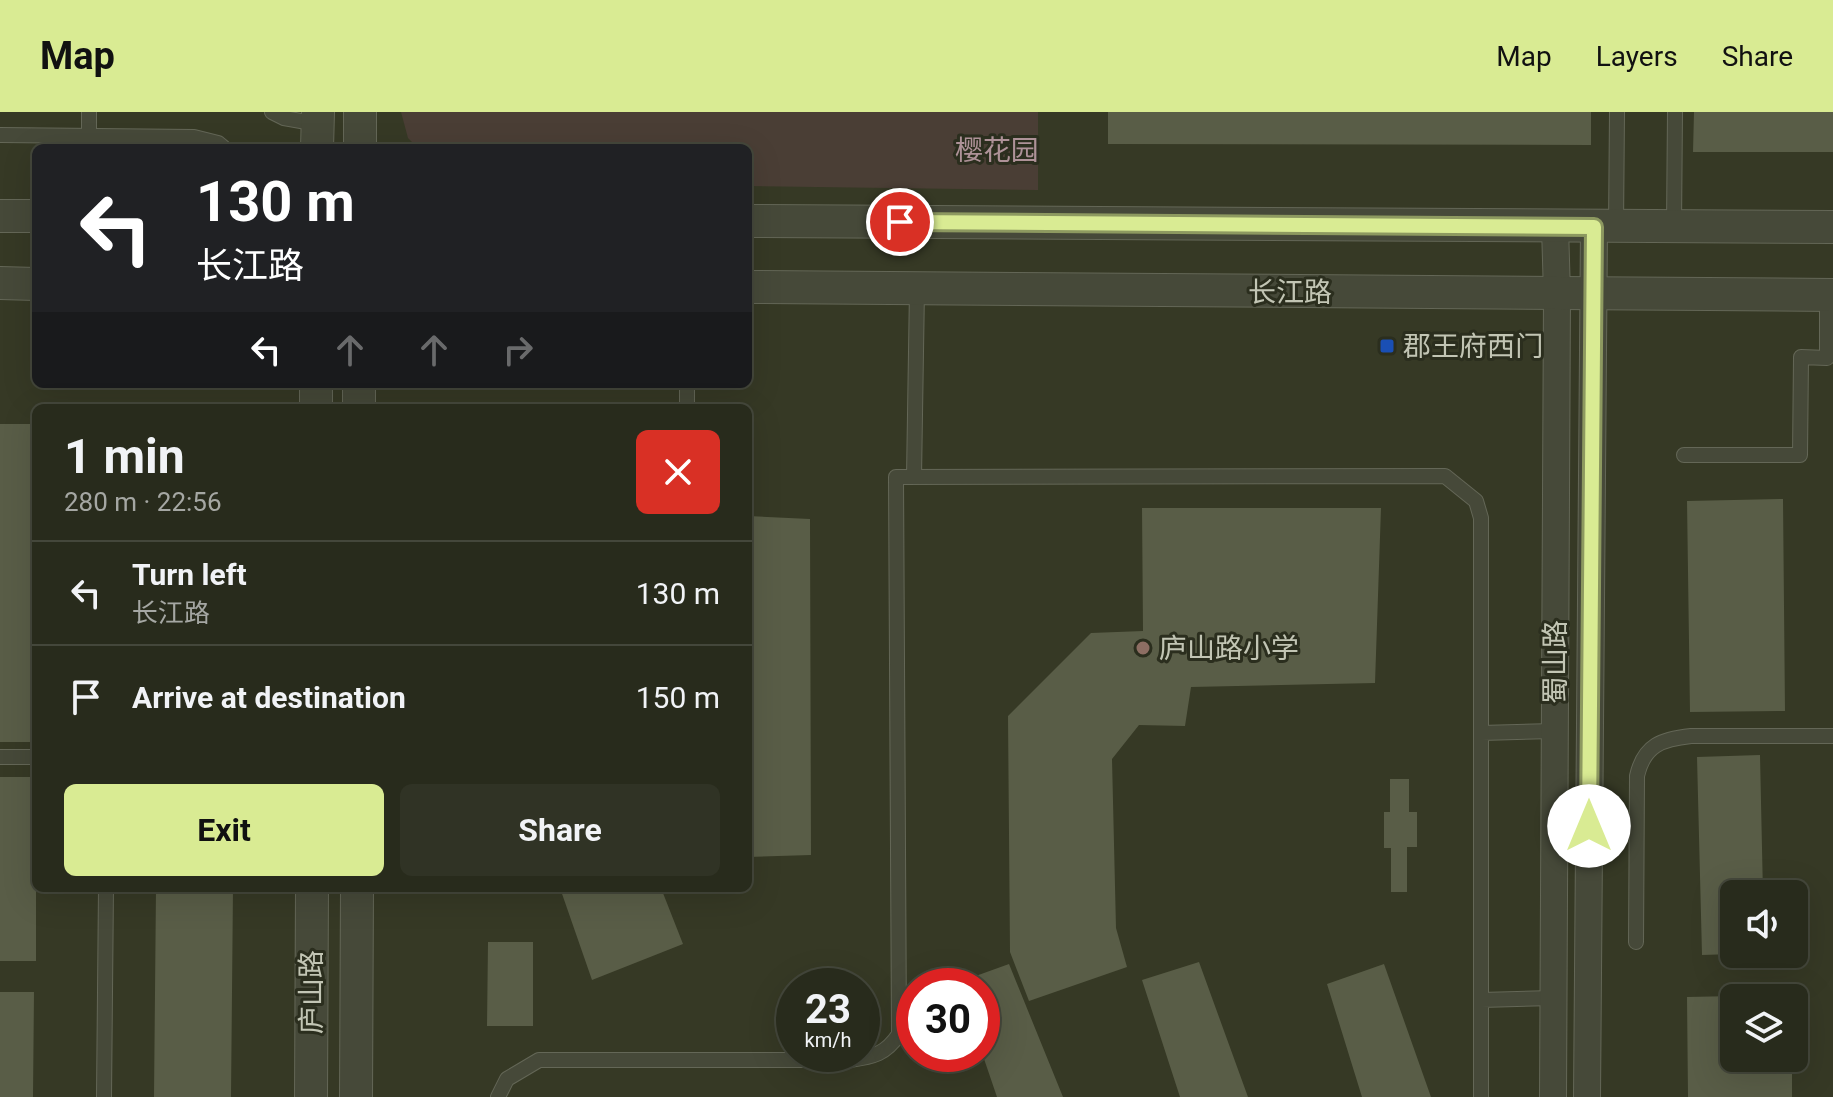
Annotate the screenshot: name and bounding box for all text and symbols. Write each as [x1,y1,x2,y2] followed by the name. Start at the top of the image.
[40,34,115,78] text: Map
[1496,40,1552,73] text: Map
[1596,40,1678,73] text: Layers
[1722,40,1793,73] text: Share
[955,134,1039,167] park label: 樱花园
[196,169,355,235] text: 130 m
[64,176,168,280] icon: left
[866,188,934,256] pin
[878,200,922,244] icon: arrive
[196,245,304,287] text: 长江路
[1248,276,1332,309] street label: 长江路
[244,328,288,372] icon: left
[328,328,372,372] icon: ahead
[412,328,456,372] icon: ahead
[496,328,540,372] icon: right
[1403,330,1543,363] place label: 郡王府西门
[1378,337,1396,355] marker: 郡王府西门
[64,428,185,485] text: 1 min
[636,430,720,514] button: close
[64,487,222,517] text: 280 m · 22:56
[132,557,247,592] text: Turn left
[64,571,108,615] icon: left
[636,576,720,611] text: 130 m
[132,598,210,628] text: 长江路
[1539,620,1572,704] street label: 蜀山路
[1159,632,1299,665] place label: 庐山路小学
[1134,639,1152,657] marker: 庐山路小学
[64,675,108,719] icon: arrive
[132,680,406,715] text: Arrive at destination
[636,680,720,715] text: 150 m
[64,784,384,876] button: Exit
[400,784,720,876] button: Share
[1547,784,1631,868] position arrow
[1720,880,1808,1072] map controls
[1720,880,1808,968] button: sound
[295,950,328,1034] street label: 庐山路
[896,968,1000,1072] speed limit sign: 30
[1720,984,1808,1072] button: layers
[805,986,851,1033] text: 23
[805,1028,851,1052] text: km/h

